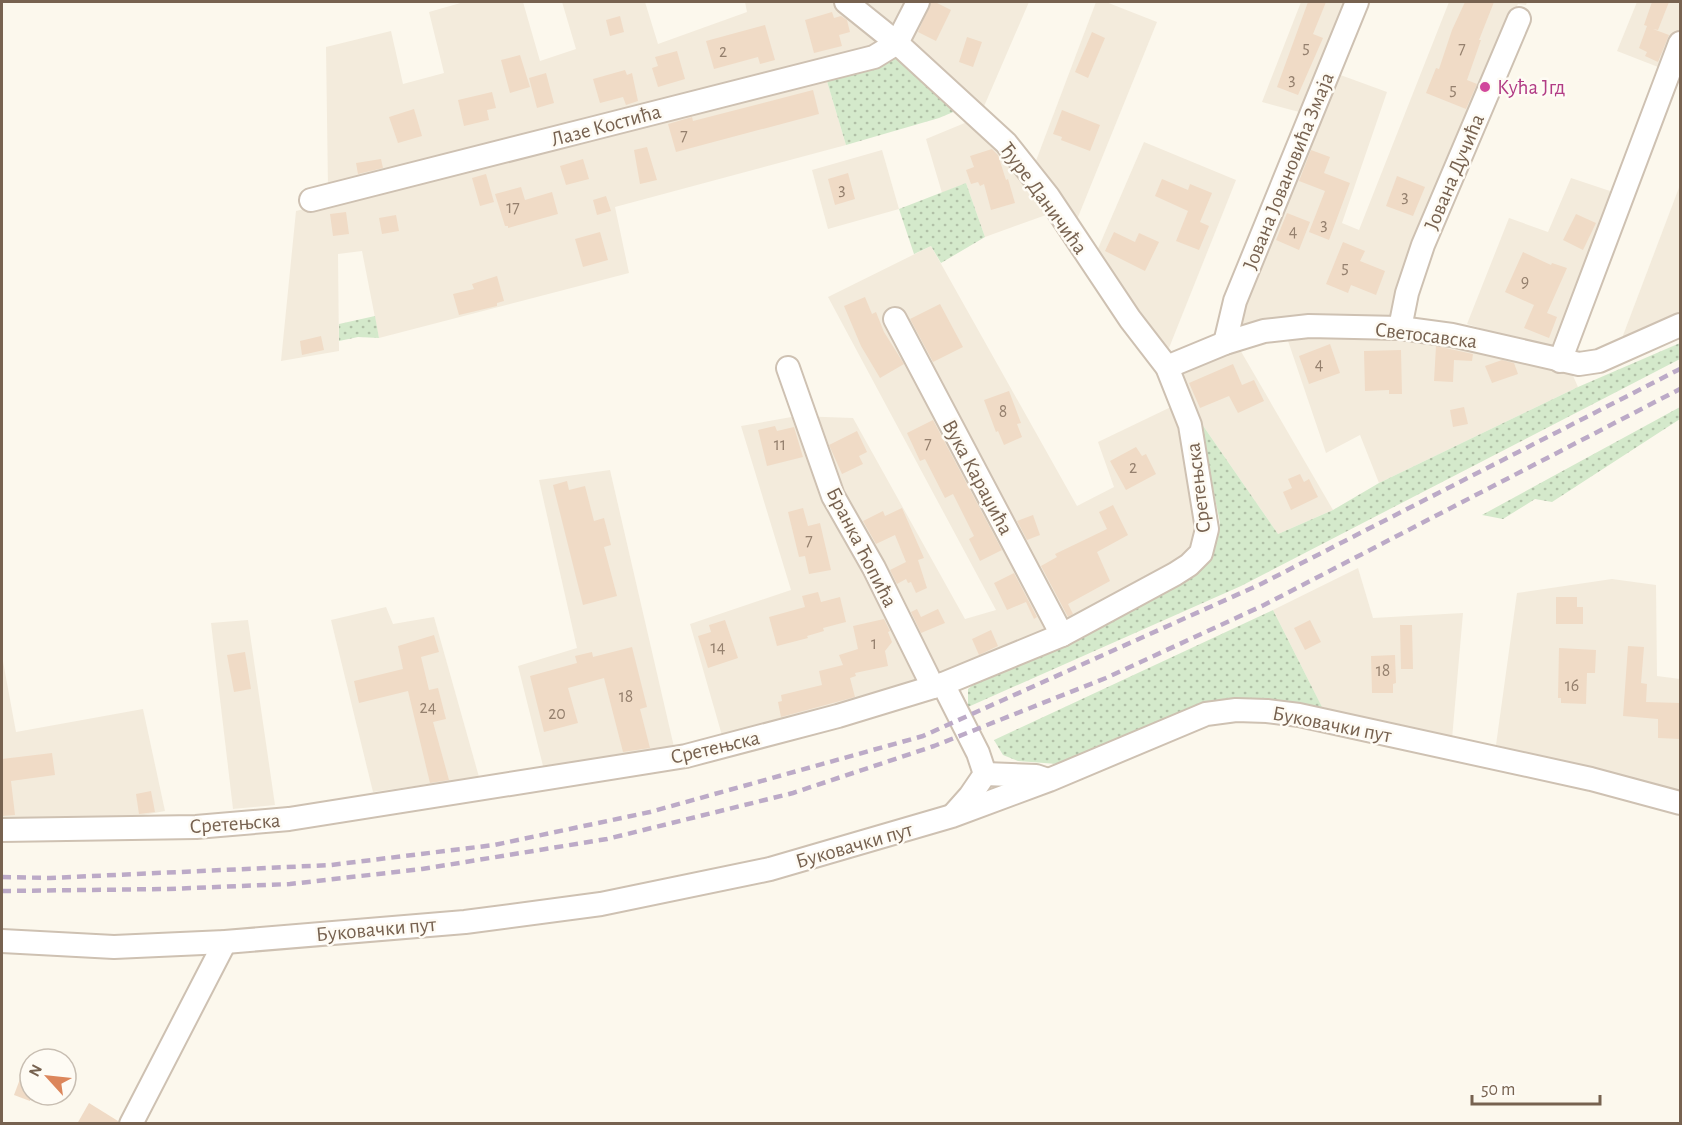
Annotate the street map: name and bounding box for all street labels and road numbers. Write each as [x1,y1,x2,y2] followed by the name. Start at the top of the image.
[1239,69,1338,273] street label: Јована Јовановића Змаја
[549,101,664,150] street label: Лазе Костића
[1421,111,1488,233] street label: Јована Дучића
[995,138,1091,259] street label: Ђуре Даничића
[1374,319,1479,352] street label: Светосавска
[938,416,1017,539] street label: Вука Караџића
[1182,441,1214,534] street label: Сретењска
[822,484,901,611] street label: Бранка Ћопића
[1271,703,1393,746] street label: Буковачки пут
[668,727,762,768] street label: Сретењска
[189,810,282,837] street label: Сретењска
[793,819,915,872] street label: Буковачки пут
[315,914,437,945] street label: Буковачки пут

